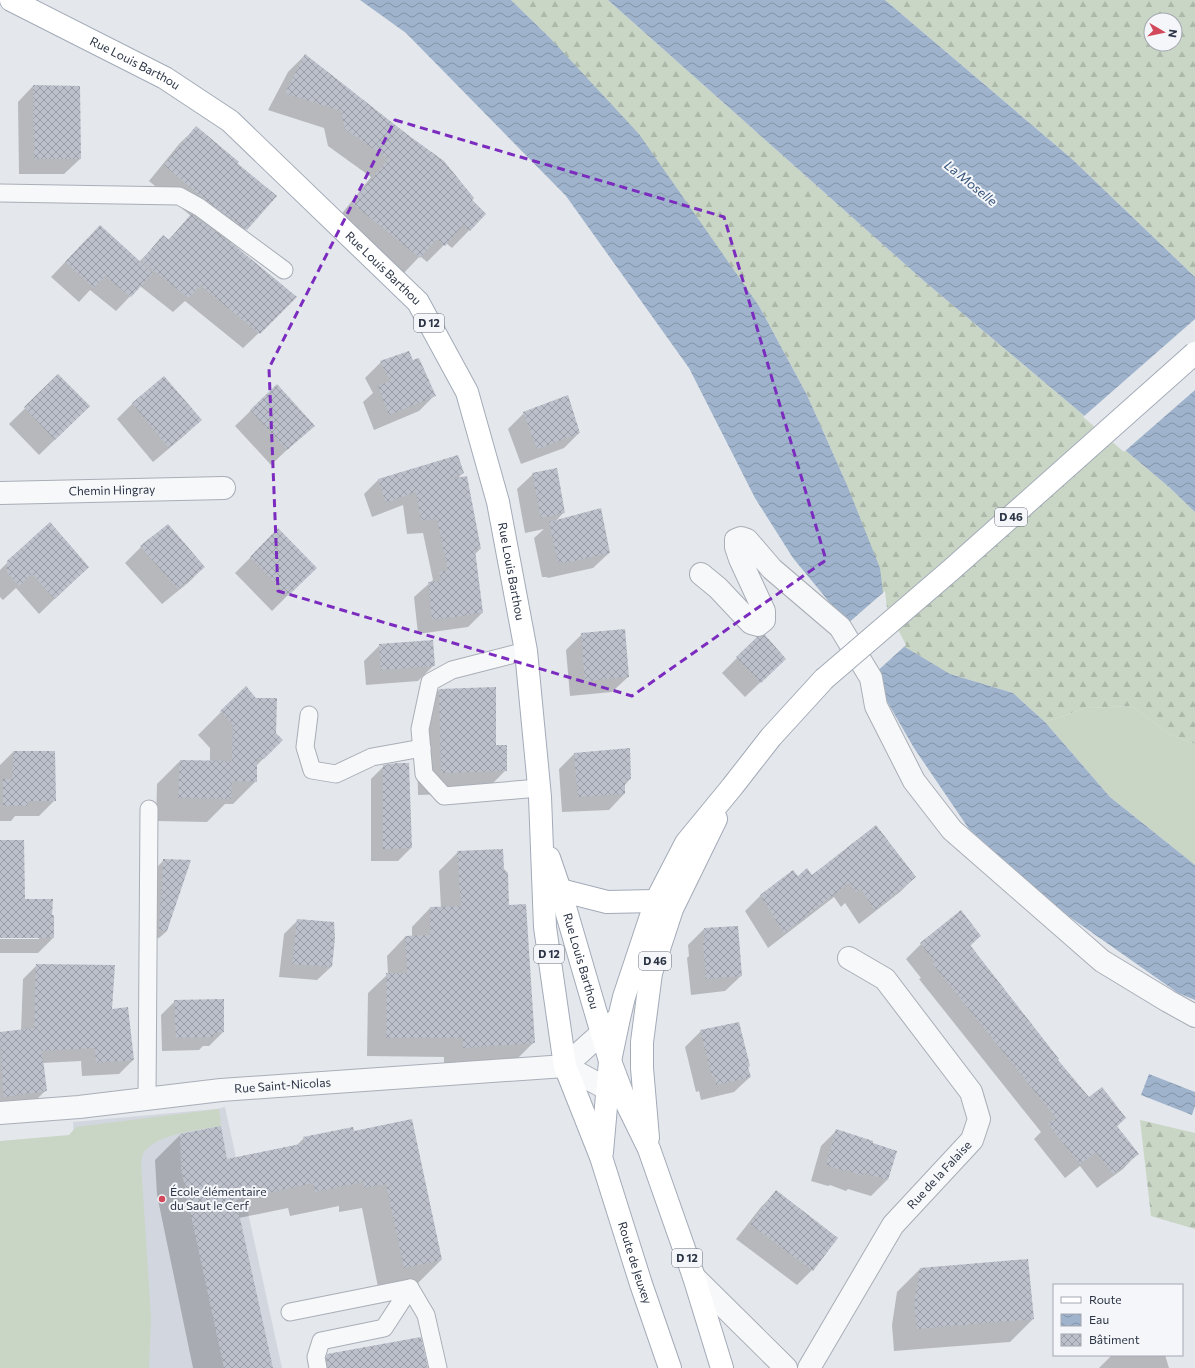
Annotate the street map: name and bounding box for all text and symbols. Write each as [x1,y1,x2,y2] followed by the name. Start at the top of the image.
[1143,12,1183,52] north arrow
[1166,29,1180,39] text: N
[88,33,183,92] street label: Rue Louis Barthou
[941,157,1001,209] water label: La Moselle
[343,228,424,307] street label: Rue Louis Barthou
[414,314,444,332] road number: D 12
[68,482,155,497] street label: Chemin Hingray
[995,508,1027,526] road number: D 46
[496,521,528,621] street label: Rue Louis Barthou
[561,911,602,1011] street label: Rue Louis Barthou
[534,945,564,963] road number: D 12
[639,952,671,970] road number: D 46
[234,1074,331,1095] street label: Rue Saint-Nicolas
[904,1137,974,1211] street label: Rue de la Falaise
[170,1184,266,1212] place label: École élémentaire du Saut le Cerf
[157,1194,167,1204] marker: École élémentaire du Saut le Cerf
[616,1220,655,1306] street label: Route de Jeuxey
[672,1249,702,1267] road number: D 12
[1053,1284,1183,1356] legend
[1089,1292,1122,1306] text: Route
[1089,1312,1109,1326] text: Eau
[1089,1332,1140,1346] text: Bâtiment

